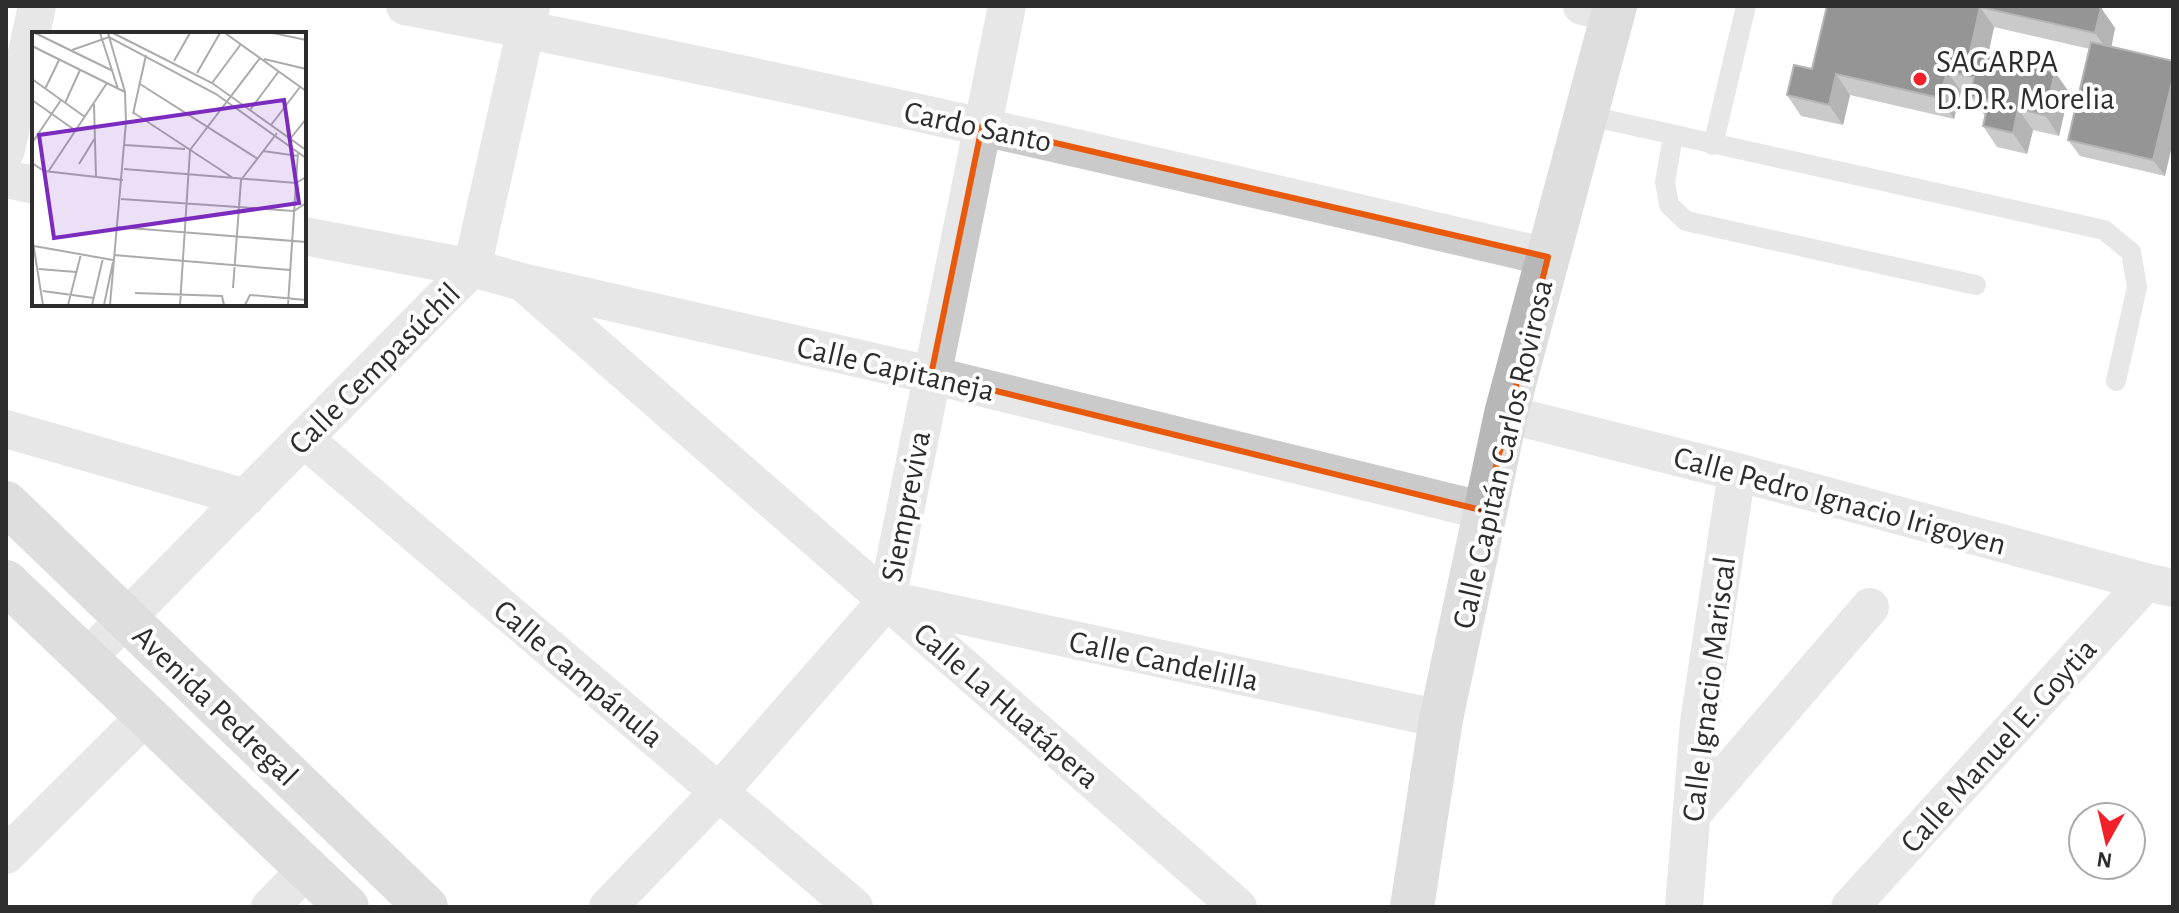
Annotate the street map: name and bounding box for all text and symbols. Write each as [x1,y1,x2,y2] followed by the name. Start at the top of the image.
[32,32,306,306] inset map
[1936,46,2115,115] place label: SAGARPA D.D.R. Morelia
[1911,70,1929,88] marker: SAGARPA D.D.R. Morelia
[901,96,1054,158] street label: Cardo Santo
[283,277,466,460] street label: Calle Cempasúchil
[1447,277,1559,632] street label: Calle Capitán Carlos Rovirosa
[794,331,998,407] street label: Calle Capitaneja
[876,428,936,584] street label: Siempreviva
[1670,441,2009,561] street label: Calle Pedro Ignacio Irigoyen
[1677,555,1741,824] street label: Calle Ignacio Mariscal
[488,594,669,754] street label: Calle Campánula
[907,617,1105,795] street label: Calle La Huatápera
[127,619,304,792] street label: Avenida Pedregal
[1066,625,1261,697] street label: Calle Candelilla
[1895,633,2103,859] street label: Calle Manuel E. Goytia
[2067,801,2147,881] north arrow
[2095,848,2113,872] text: N

